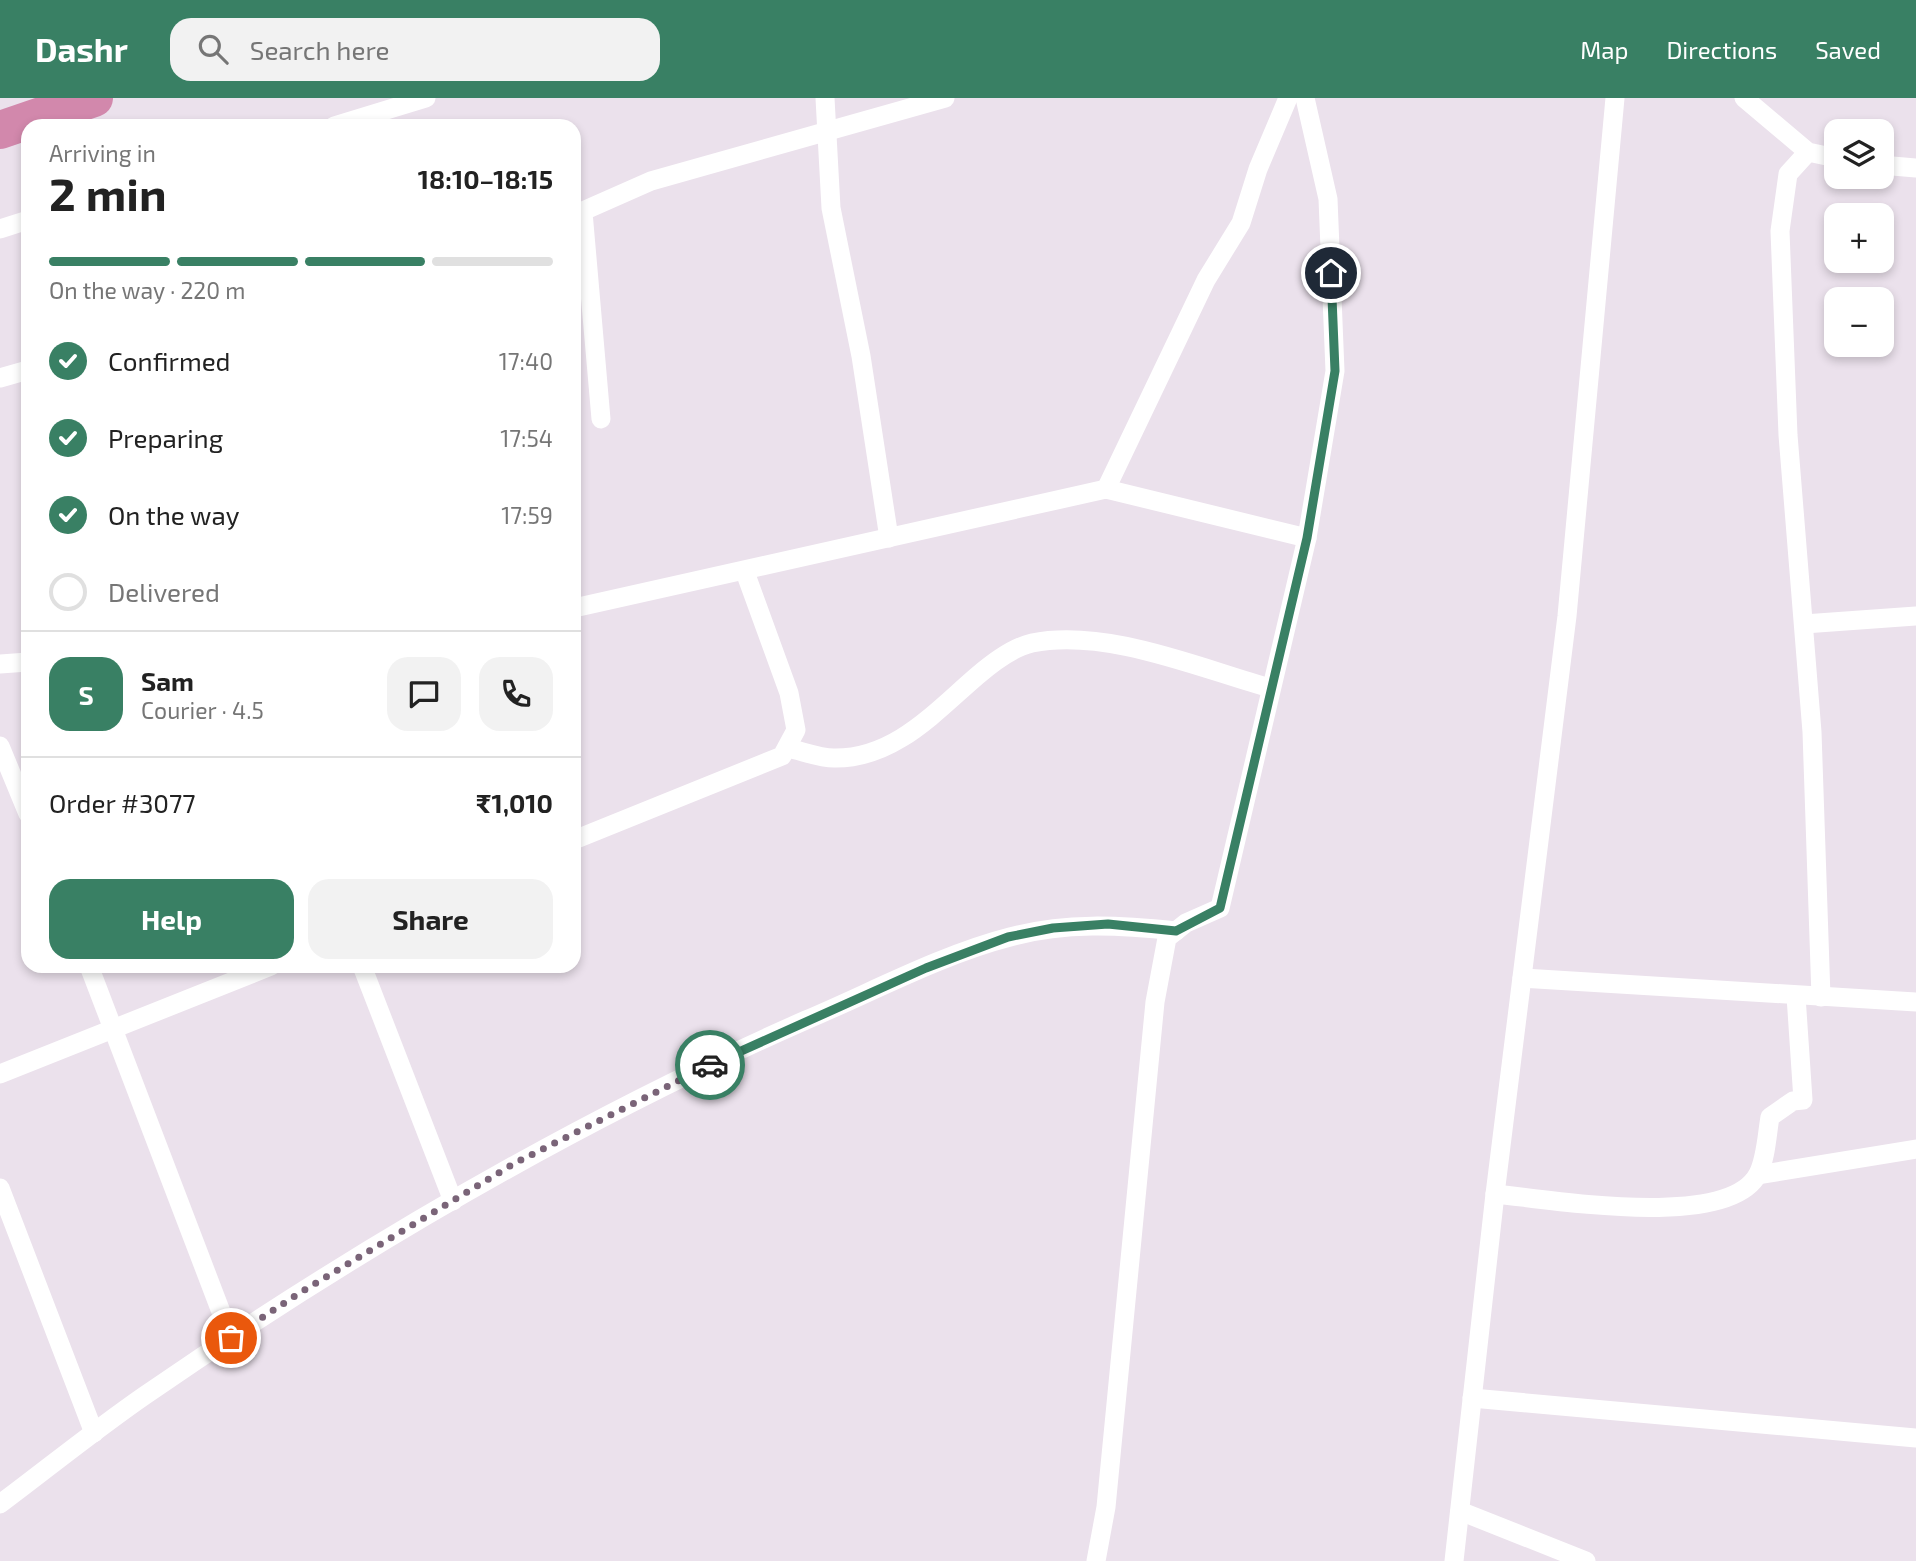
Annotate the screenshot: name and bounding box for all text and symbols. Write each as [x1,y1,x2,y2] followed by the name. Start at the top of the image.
[170,18,660,81] search box
[35,29,128,69] text: Dashr
[194,30,232,68] icon: search
[250,34,389,65] text: Search here
[1580,35,1628,64] text: Map
[1666,35,1777,64] text: Directions
[1815,35,1881,64] text: Saved
[1824,119,1894,357] map controls
[1824,119,1894,189] button: layers
[49,139,156,167] text: Arriving in
[418,163,553,194] text: 18:10–18:15
[49,165,167,220] text: 2 min
[1824,203,1894,273] button: +
[1301,243,1361,303] pin
[1312,254,1350,292] icon: home
[49,276,245,304] text: On the way · 220 m
[1824,287,1894,357] button: −
[49,342,87,380] icon: check
[108,345,231,376] text: Confirmed
[499,347,553,375] text: 17:40
[49,419,87,457] icon: check
[108,422,223,453] text: Preparing
[500,424,553,452] text: 17:54
[49,496,87,534] icon: check
[108,499,239,530] text: On the way
[501,501,553,529] text: 17:59
[108,576,220,607] text: Delivered
[387,657,461,731] button: chat
[479,657,553,731] button: phone
[141,665,194,696] text: Sam
[78,679,94,710] text: S
[141,696,264,724] text: Courier · 4.5
[49,787,196,818] text: Order #3077
[476,787,553,818] text: ₹1,010
[49,879,294,959] button: Help
[308,879,553,959] button: Share
[675,1030,745,1100] courier
[691,1046,729,1084] icon: car
[201,1308,261,1368] pin
[212,1319,250,1357] icon: bag

